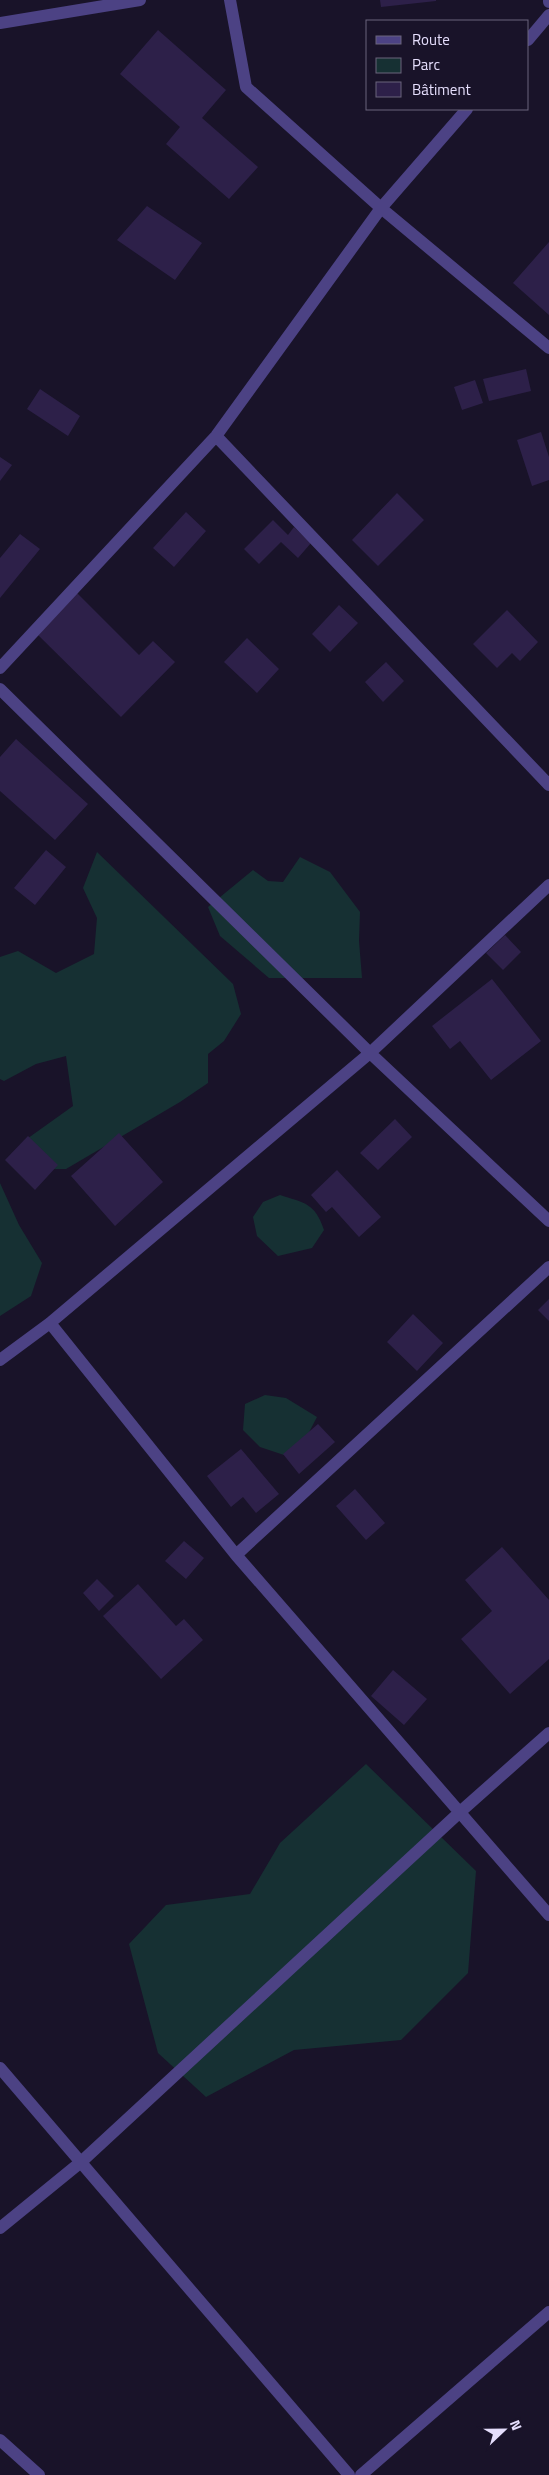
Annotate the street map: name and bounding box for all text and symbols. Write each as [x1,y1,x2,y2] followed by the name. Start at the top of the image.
[366,20,529,110] legend
[412,28,450,51] text: Route
[412,53,440,76] text: Parc
[412,78,471,101] text: Bâtiment
[479,2405,529,2455] north arrow
[505,2417,528,2433] text: N

